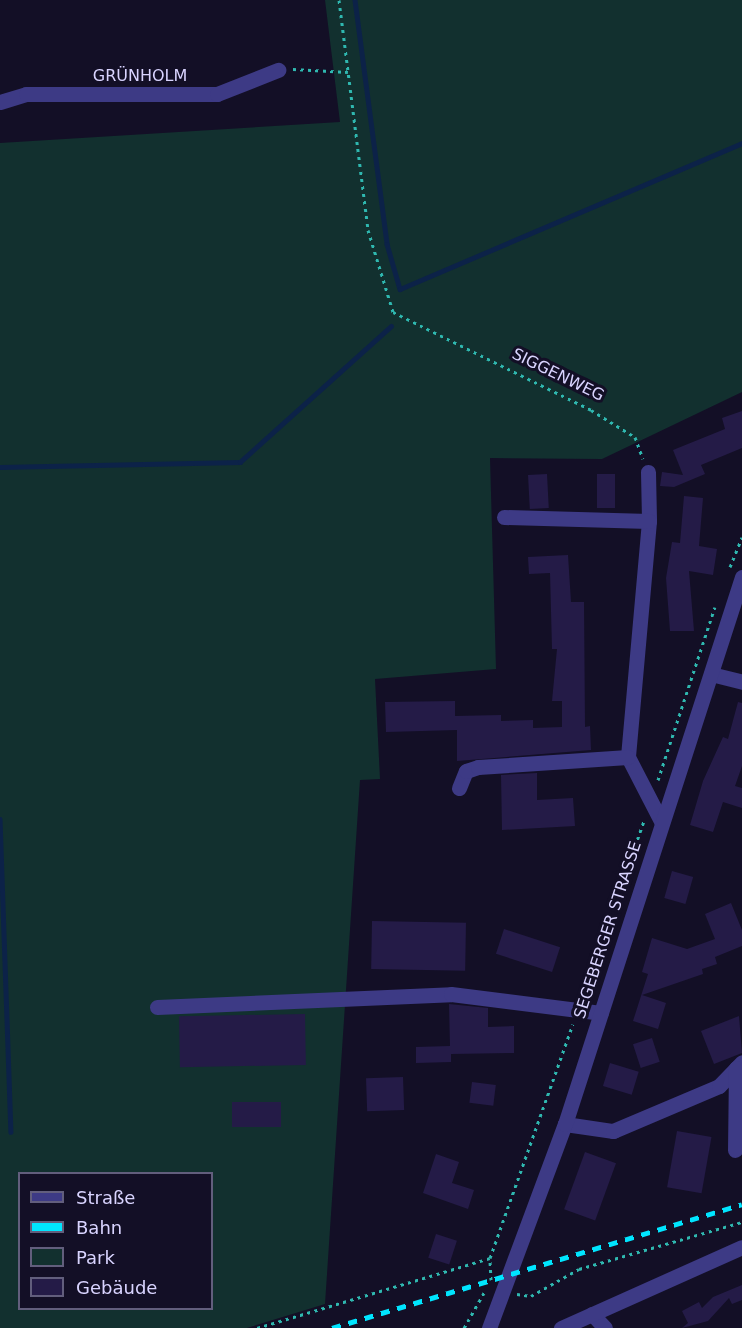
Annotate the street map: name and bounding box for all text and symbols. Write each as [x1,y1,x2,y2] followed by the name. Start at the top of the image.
[93,66,187,86] street label: GRÜNHOLM
[509,344,607,406] street label: SIGGENWEG
[570,839,646,1021] street label: SEGEBERGER STRASSE
[18,1172,213,1310] legend
[76,1187,135,1208] text: Straße
[76,1217,122,1238] text: Bahn
[76,1247,115,1268] text: Park
[76,1277,157,1298] text: Gebäude

